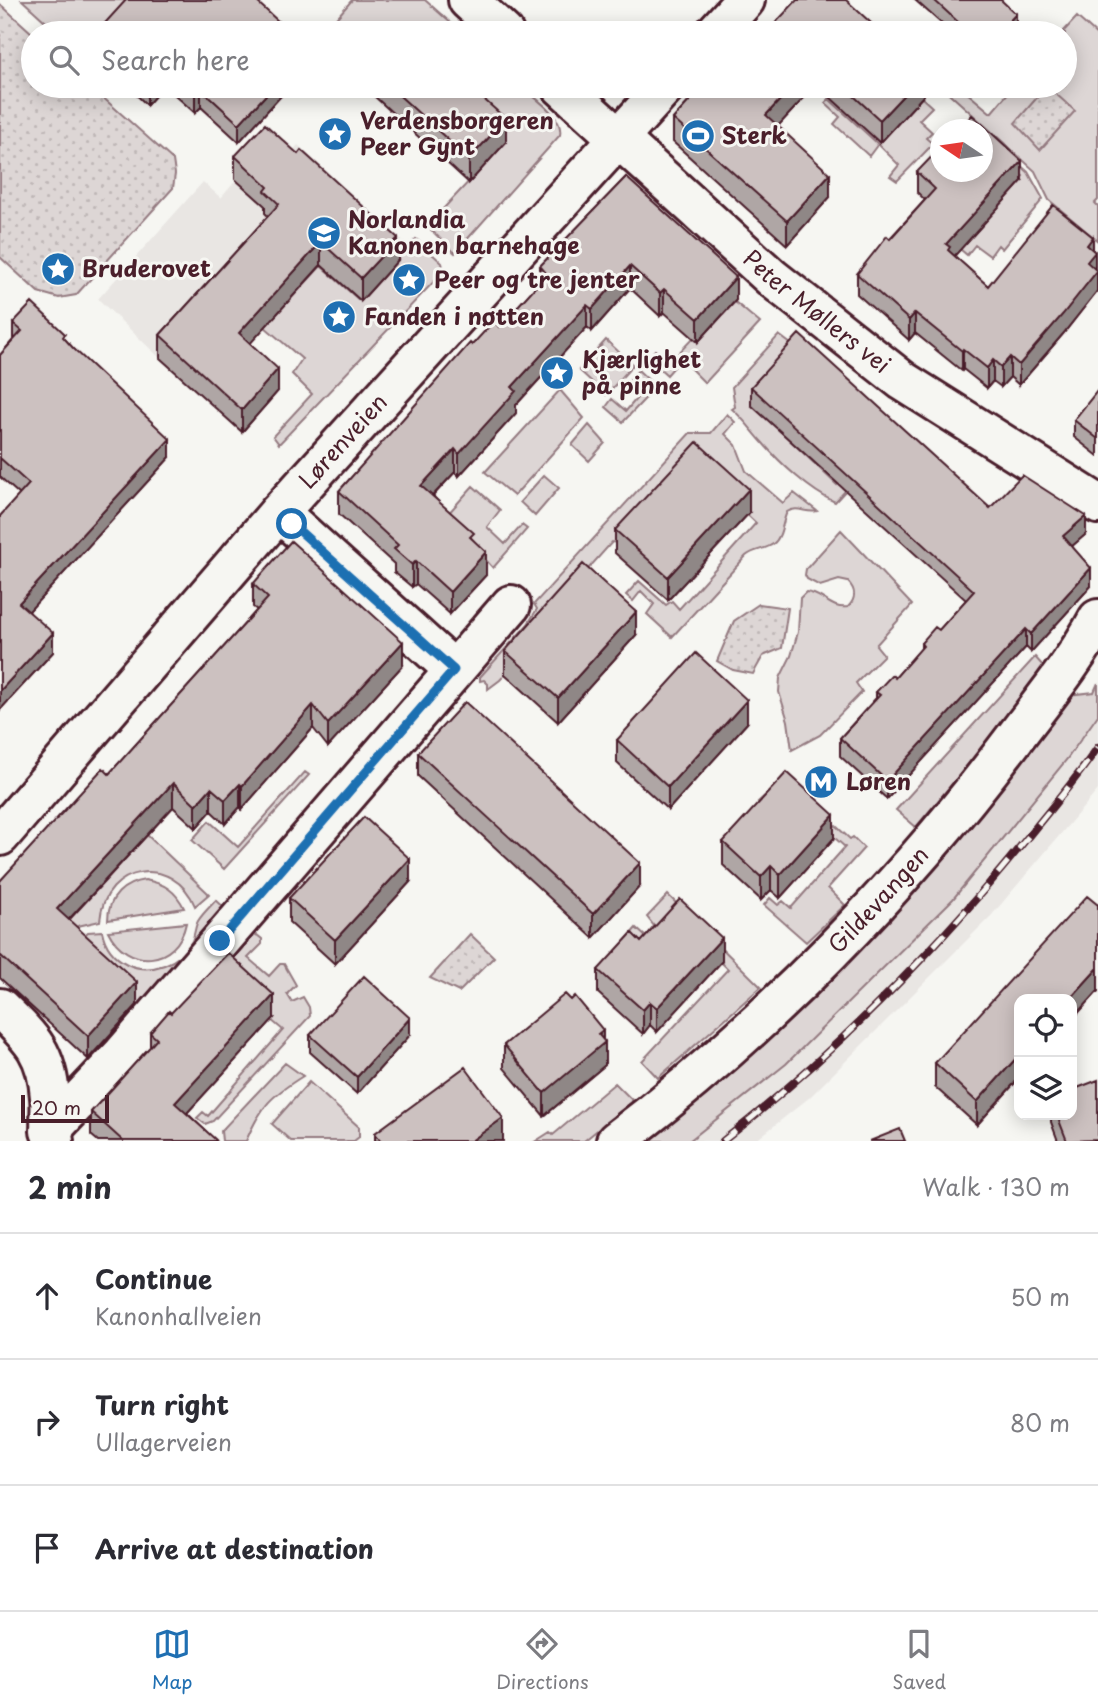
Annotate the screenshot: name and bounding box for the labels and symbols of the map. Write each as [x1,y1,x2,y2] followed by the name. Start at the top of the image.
[360,102,554,163] place label: Verdensborgeren Peer Gynt
[316,115,354,153] place icon: Verdensborgeren Peer Gynt
[679,117,717,155] sports icon: Sterk
[722,117,788,152] place label: Sterk
[930,119,993,182] north arrow
[348,201,580,262] place label: Norlandia Kanonen barnehage
[305,214,343,252] school or university icon: Norlandia Kanonen barnehage
[736,241,899,381] street label: Peter Møllers vei
[39,250,77,288] place icon: Bruderovet
[82,250,211,285] place label: Bruderovet
[390,261,428,299] place icon: Peer og tre jenter
[434,261,640,296] place label: Peer og tre jenter
[320,298,358,336] place icon: Fanden i nøtten
[364,298,544,333] place label: Fanden i nøtten
[582,341,701,402] place label: Kjærlighet på pinne
[538,354,576,392] place icon: Kjærlighet på pinne
[289,385,395,496] street label: Lørenveien
[276,508,307,539] route start
[802,763,840,801] metro station icon: Løren
[846,763,911,798] place label: Løren
[819,838,936,961] street label: Gildevangen
[204,925,235,956] route end
[21,1092,108,1124] scale bar

